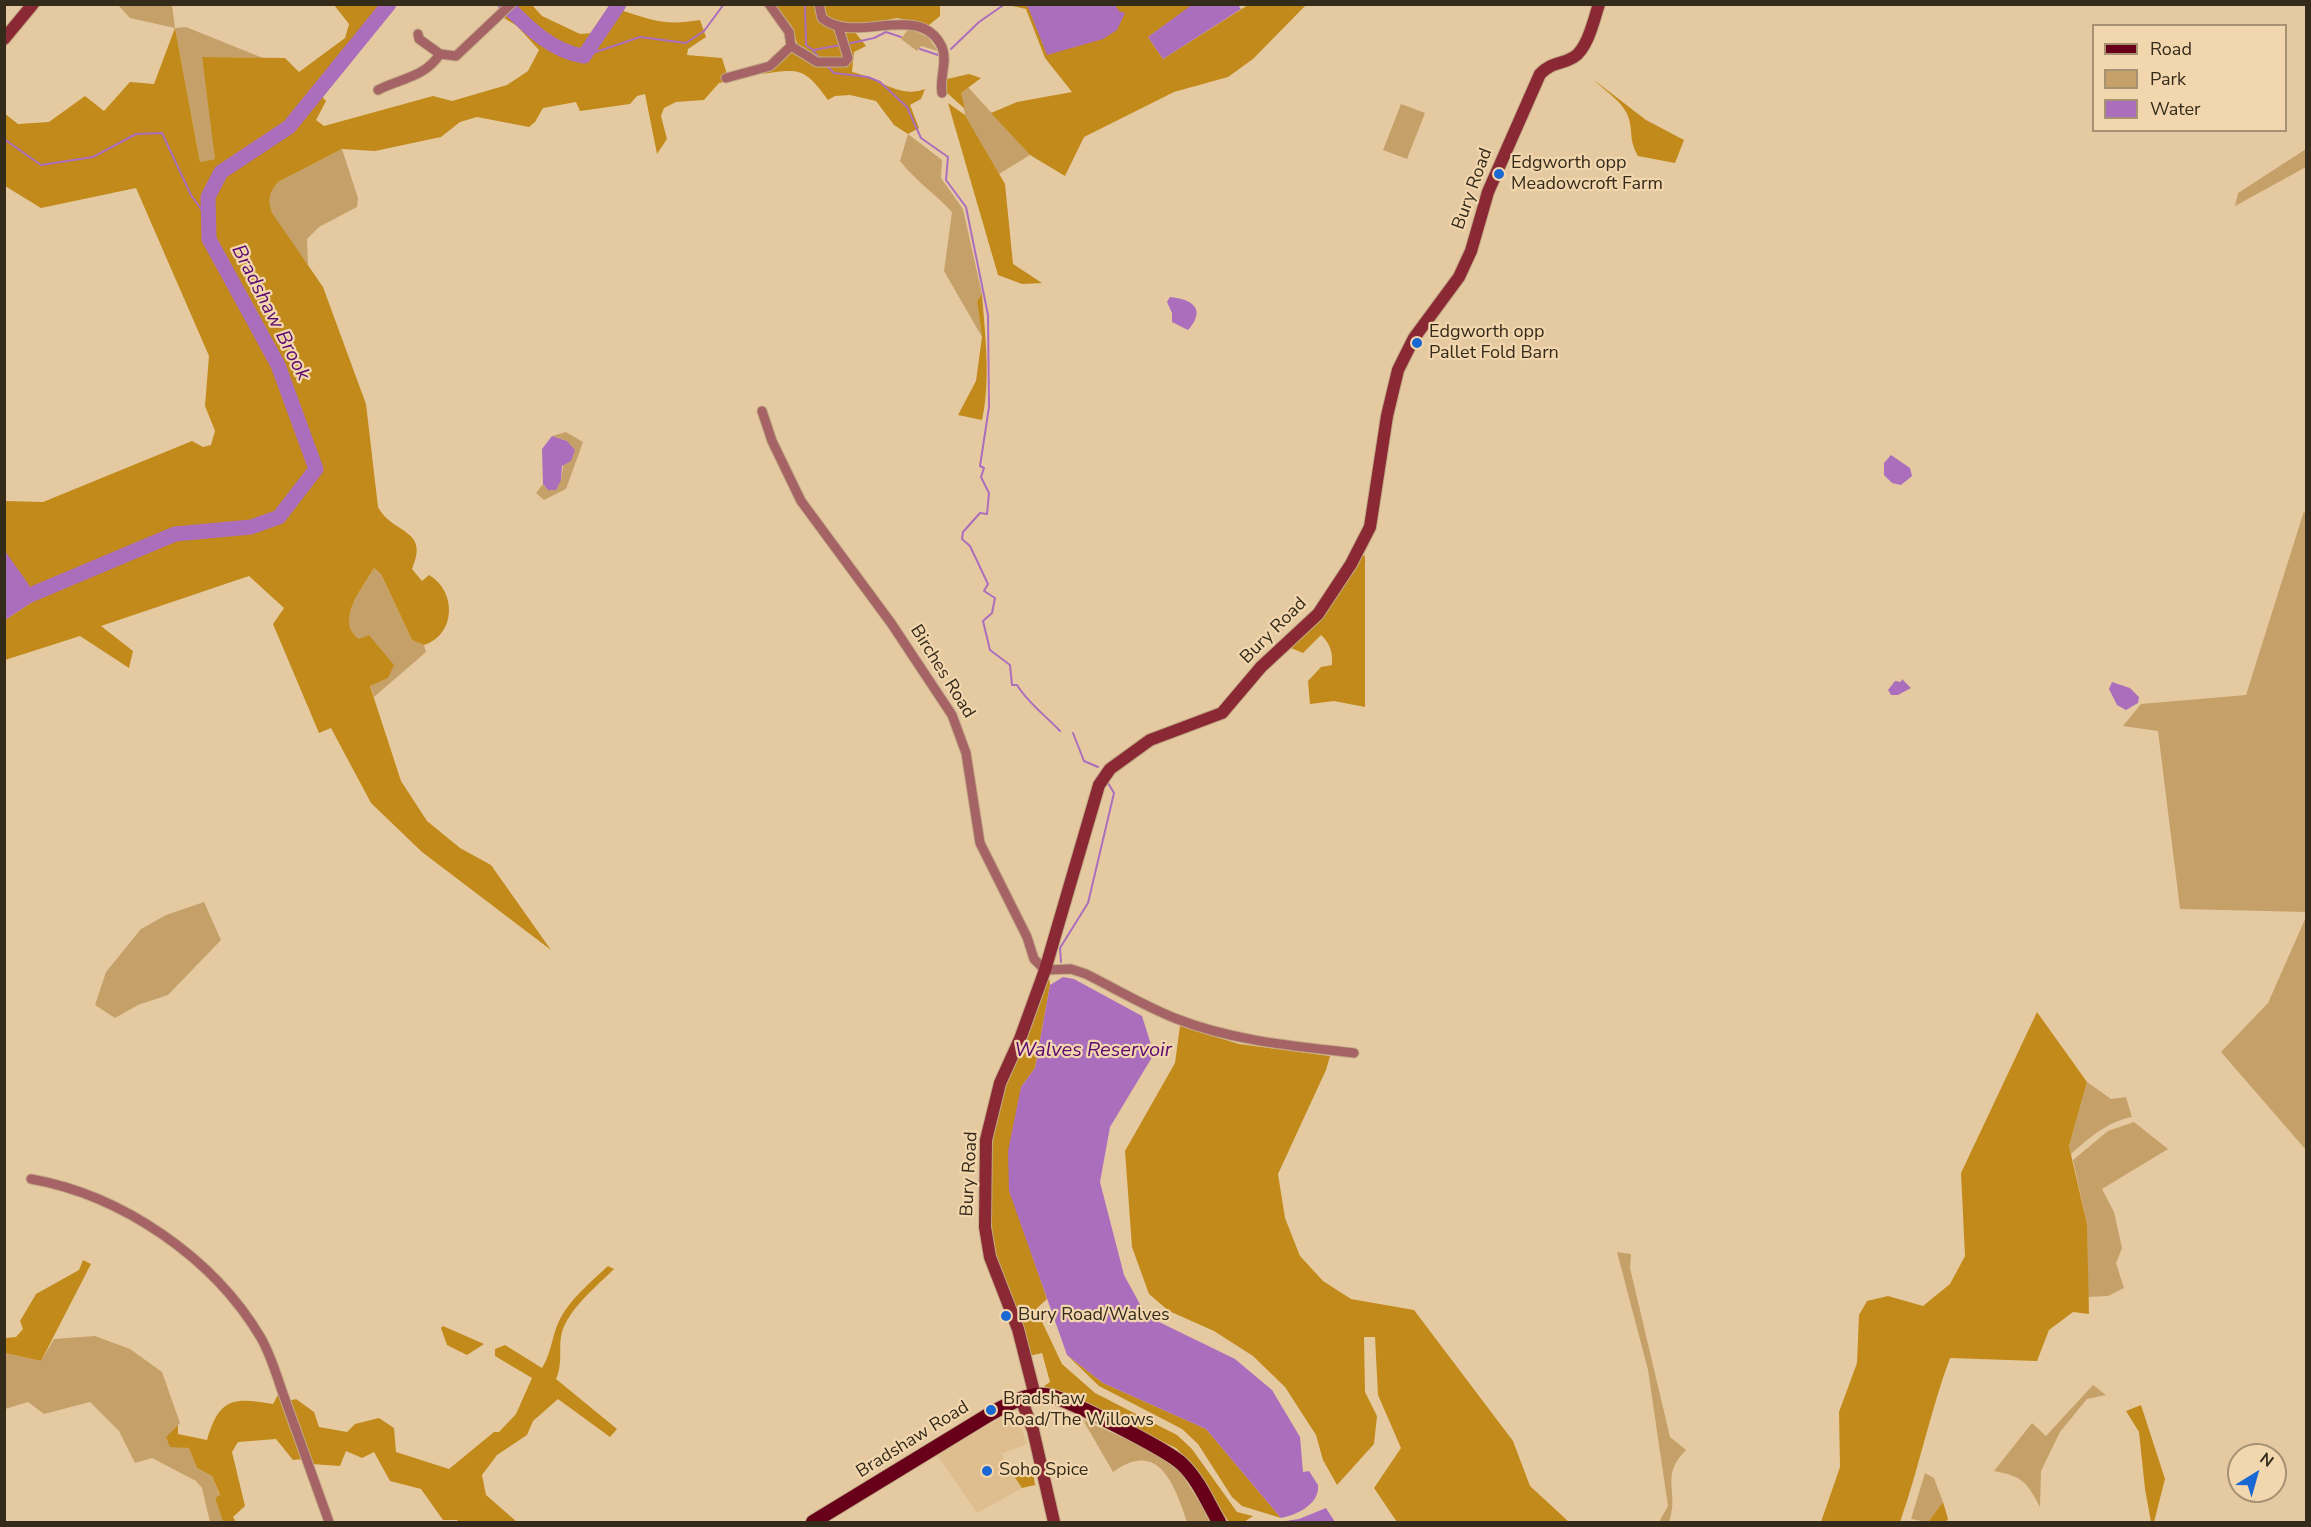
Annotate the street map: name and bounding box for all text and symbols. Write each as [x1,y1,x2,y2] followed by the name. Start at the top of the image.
[2092,24,2287,132] legend
[2150,37,2192,61] text: Road
[2150,67,2186,91] text: Park
[2150,97,2201,121] text: Water
[1448,145,1498,233] street label: Bury Road
[1511,153,1663,195] place label: Edgworth opp Meadowcroft Farm
[1492,167,1506,181] marker: Edgworth opp Meadowcroft Farm
[225,241,315,385] water label: Bradshaw Brook
[1429,322,1559,364] place label: Edgworth opp Pallet Fold Barn
[1410,336,1424,350] marker: Edgworth opp Pallet Fold Barn
[1236,593,1312,669] street label: Bury Road
[905,621,979,723] street label: Birches Road
[1014,1039,1172,1063] water label: Walves Reservoir
[957,1131,983,1217] street label: Bury Road
[1018,1305,1170,1327] place label: Bury Road/Walves
[999,1309,1013,1323] marker: Bury Road/Walves
[1003,1389,1154,1432] place label: Bradshaw Road/The Willows
[853,1397,973,1483] street label: Bradshaw Road
[984,1403,998,1417] marker: Bradshaw Road/The Willows
[2227,1443,2287,1503] north arrow
[2255,1448,2278,1473] text: N
[999,1460,1088,1482] place label: Soho Spice
[980,1464,994,1478] marker: Soho Spice

